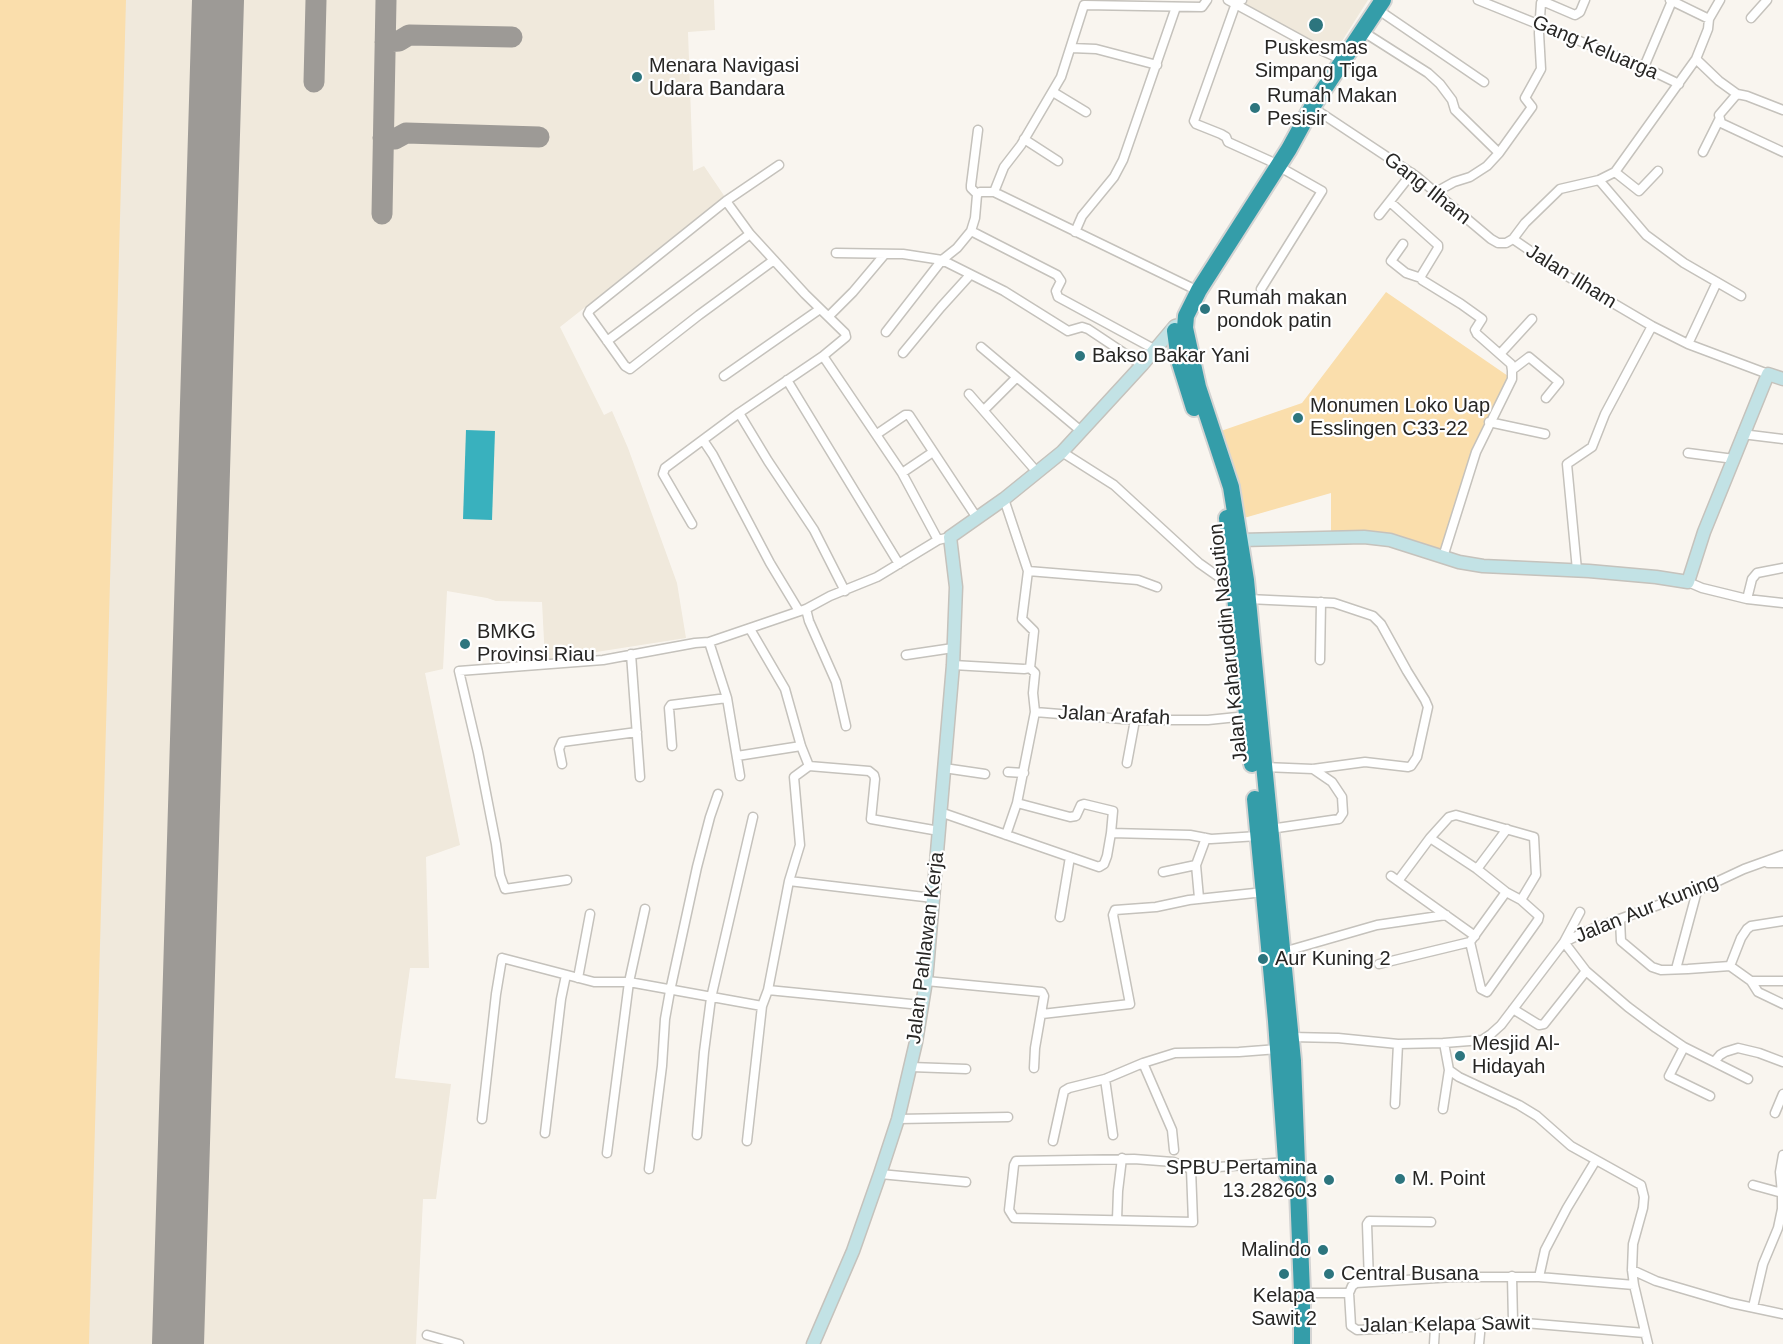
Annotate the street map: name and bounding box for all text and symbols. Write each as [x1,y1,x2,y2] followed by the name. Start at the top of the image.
[1528,11,1662,85] street label: Gang Keluarga
[1307,16,1325,34] marker: Puskesmas Simpang Tiga
[1255,36,1377,83] place label: Puskesmas Simpang Tiga
[649,54,799,101] place label: Menara Navigasi Udara Bandara
[630,70,644,84] marker: Menara Navigasi Udara Bandara
[1267,84,1397,131] place label: Rumah Makan Pesisir
[1248,101,1262,115] marker: Rumah Makan Pesisir
[1379,148,1475,230] street label: Gang Ilham
[1521,240,1621,314] street label: Jalan Ilham
[1217,286,1347,333] place label: Rumah makan pondok patin
[1198,302,1212,316] marker: Rumah makan pondok patin
[1092,344,1249,368] place label: Bakso Bakar Yani
[1073,349,1087,363] marker: Bakso Bakar Yani
[1310,394,1490,441] place label: Monumen Loko Uap Esslingen C33-22
[1291,411,1305,425] marker: Monumen Loko Uap Esslingen C33-22
[1205,522,1253,764] street label: Jalan Kaharuddin Nasution
[477,620,595,667] place label: BMKG Provinsi Riau
[458,637,472,651] marker: BMKG Provinsi Riau
[1057,701,1171,731] street label: Jalan Arafah
[902,851,950,1045] street label: Jalan Pahlawan Kerja
[1572,869,1722,949] street label: Jalan Aur Kuning
[1275,947,1391,971] place label: Aur Kuning 2
[1256,952,1270,966] marker: Aur Kuning 2
[1472,1032,1560,1079] place label: Mesjid Al- Hidayah
[1453,1049,1467,1063] marker: Mesjid Al- Hidayah
[1166,1156,1317,1203] place label: SPBU Pertamina 13.282603
[1412,1167,1485,1191] place label: M. Point
[1393,1172,1407,1186] marker: M. Point
[1322,1173,1336,1187] marker: SPBU Pertamina 13.282603
[1241,1238,1311,1262] place label: Malindo
[1316,1243,1330,1257] marker: Malindo
[1341,1262,1479,1286] place label: Central Busana
[1277,1267,1291,1281] marker: Kelapa Sawit 2
[1322,1267,1336,1281] marker: Central Busana
[1251,1284,1317,1331] place label: Kelapa Sawit 2
[1360,1312,1530,1338] street label: Jalan Kelapa Sawit

